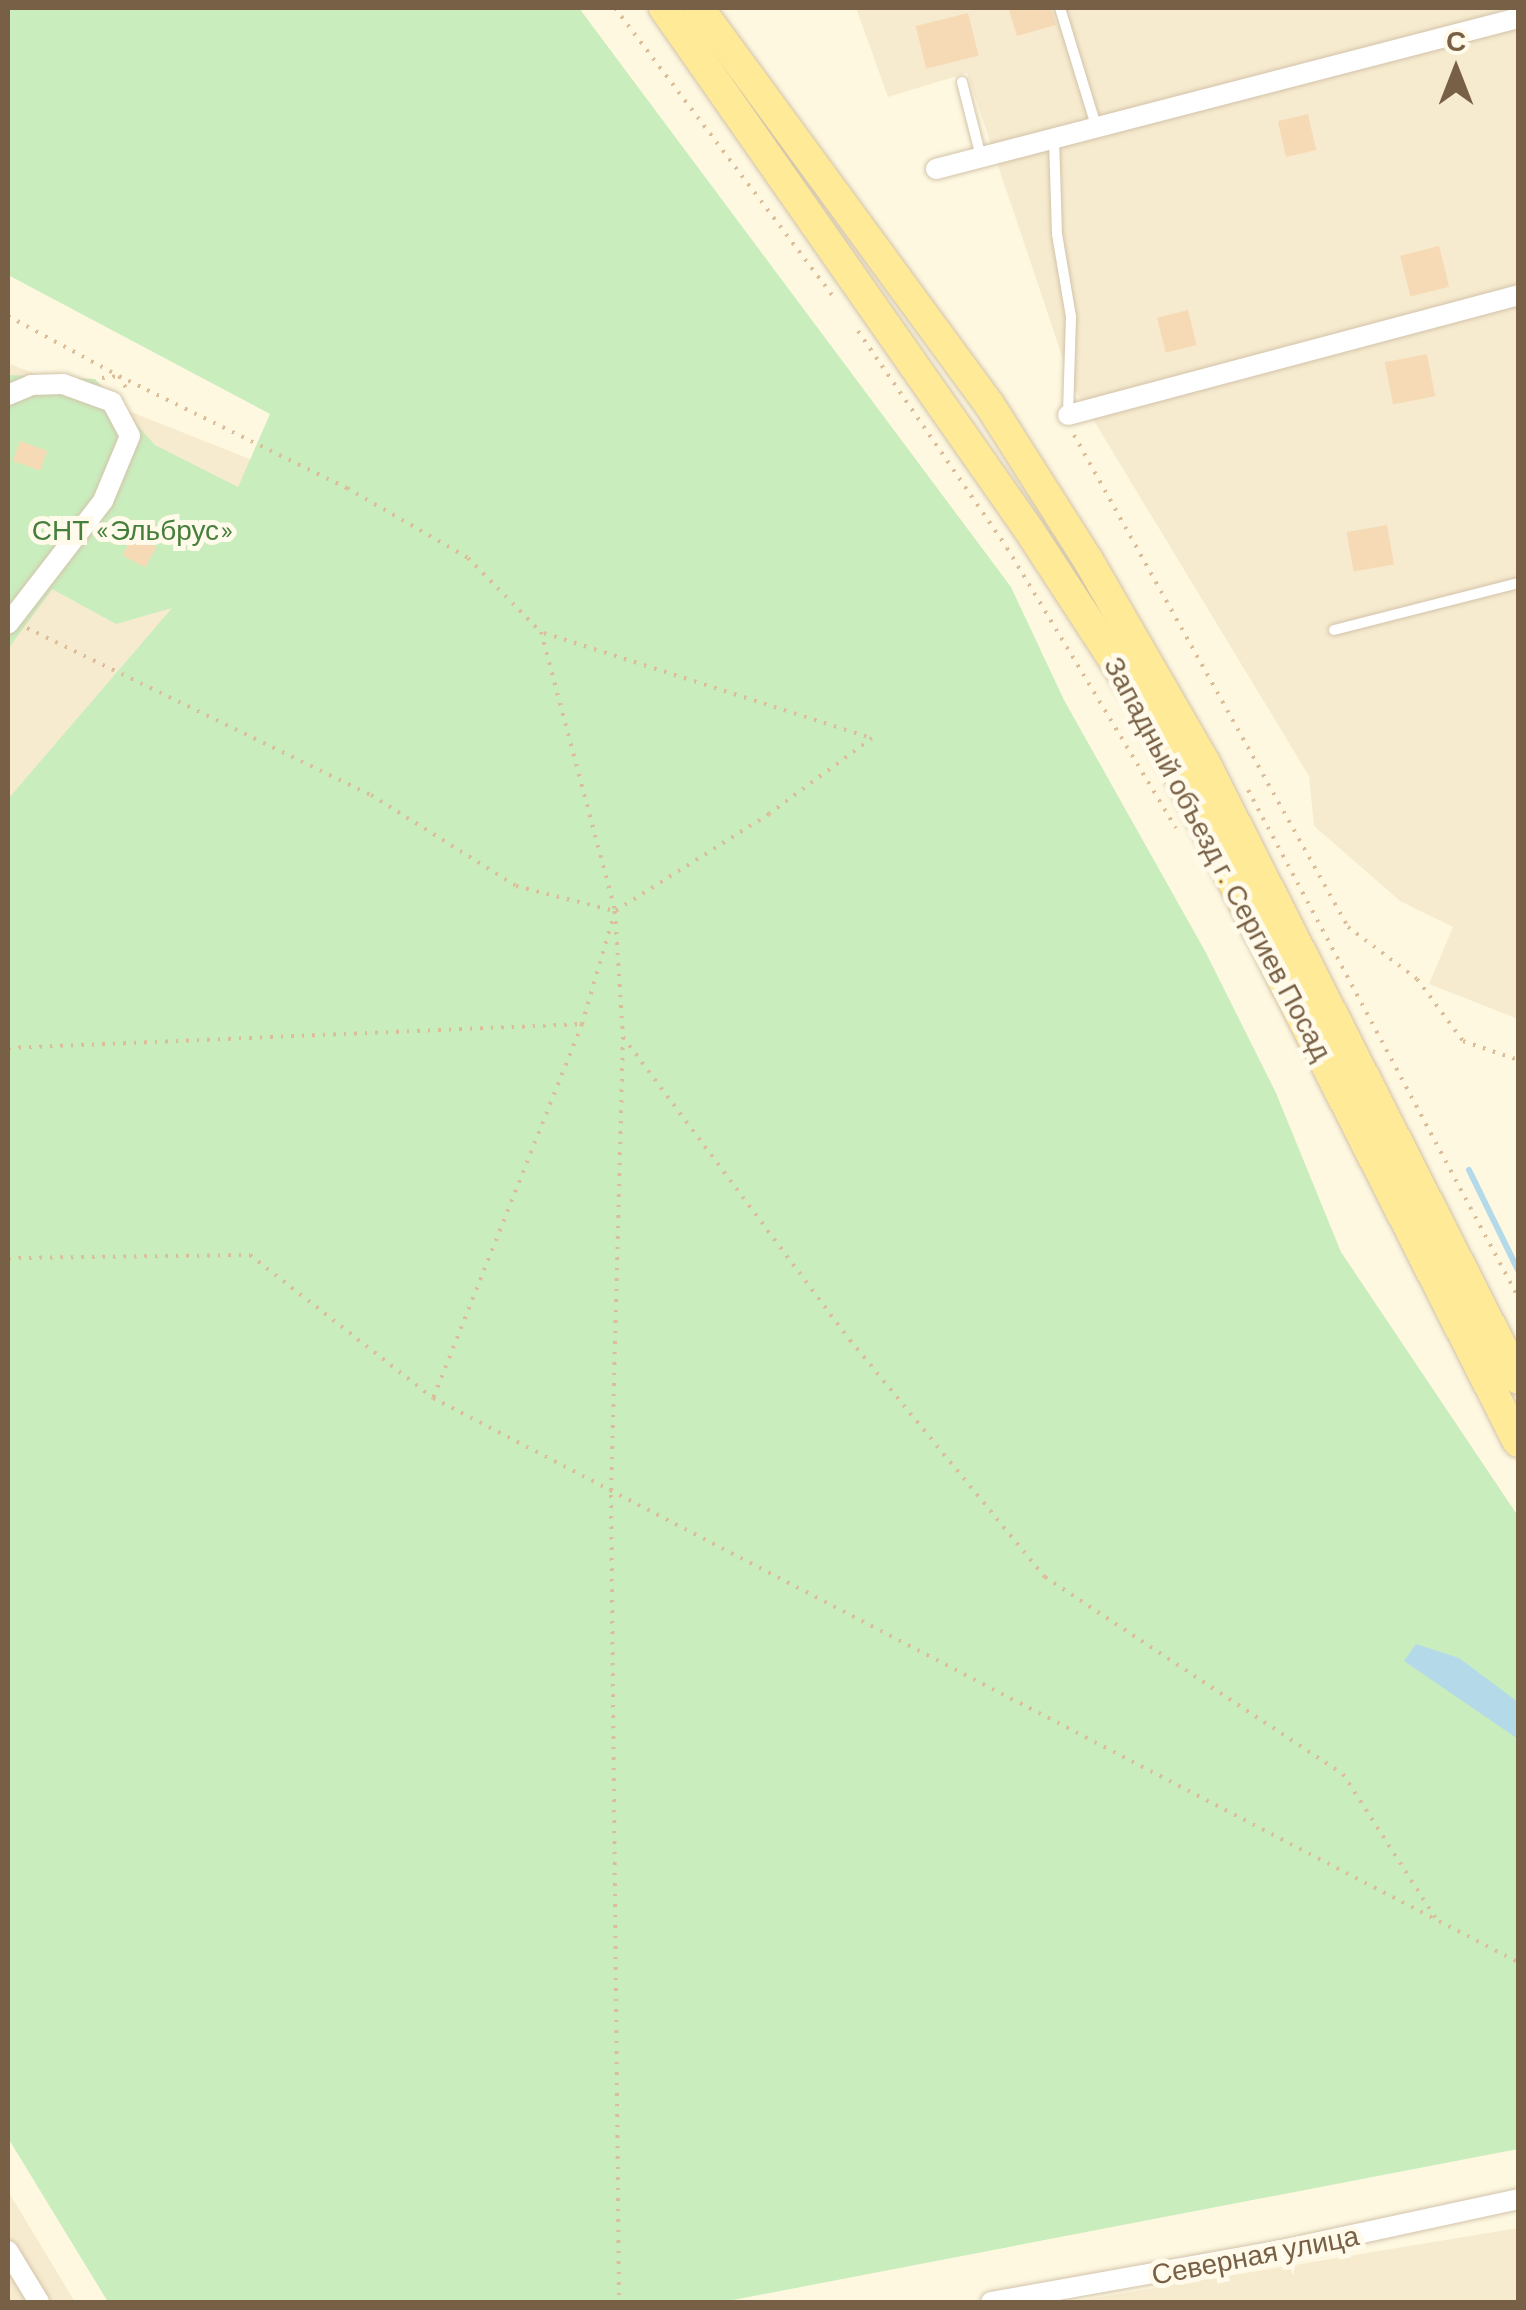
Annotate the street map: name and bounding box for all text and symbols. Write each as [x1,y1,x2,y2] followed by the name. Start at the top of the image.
[1406,20,1506,120] north arrow
[1446,23,1466,57] text: С
[32,512,234,546] park label: СНТ «Эльбрус»
[1098,650,1340,1066] street label: Западный объезд г. Сергиев Посад
[1149,2217,1361,2291] street label: Северная улица

